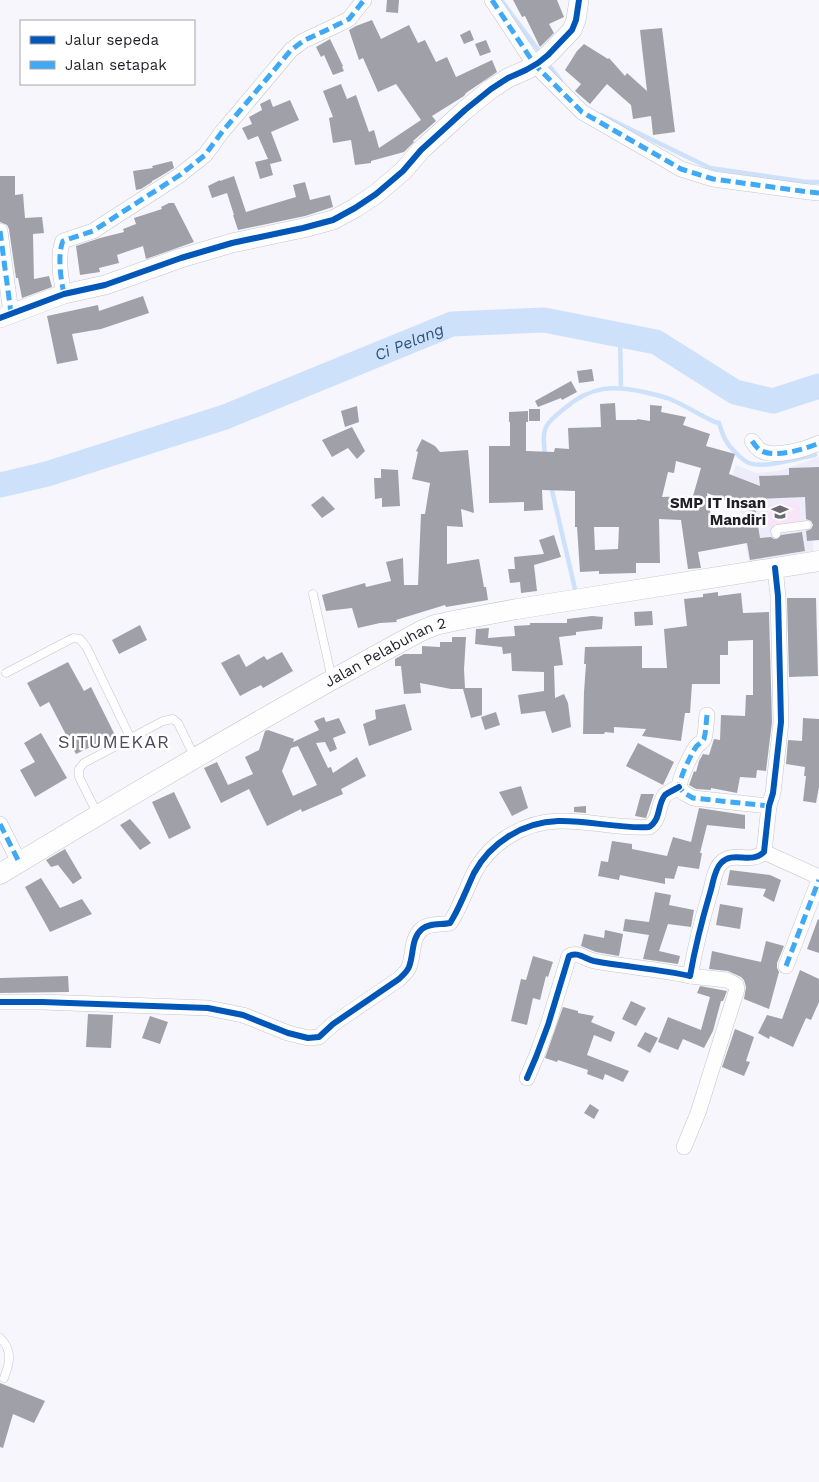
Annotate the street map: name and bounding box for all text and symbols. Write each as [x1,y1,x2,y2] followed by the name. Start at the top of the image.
[20,20,195,85] legend
[65,31,159,49] text: Jalur sepeda
[65,56,167,74] text: Jalan setapak
[372,319,447,364] water label: Ci Pelang
[670,494,766,529] place label: SMP IT Insan Mandiri
[770,502,790,522] school or university icon: SMP IT Insan Mandiri
[322,614,448,691] street label: Jalan Pelabuhan 2
[58,731,170,752] district label: SITUMEKAR

